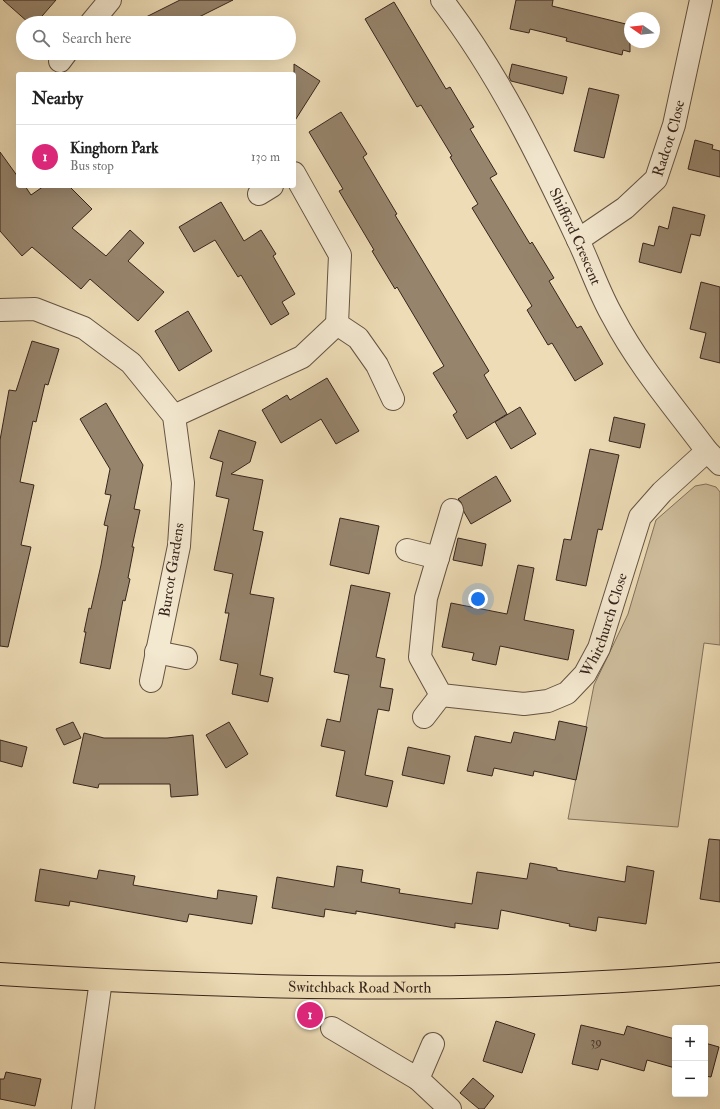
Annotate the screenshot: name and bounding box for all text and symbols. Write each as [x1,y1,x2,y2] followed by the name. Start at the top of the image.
[624,12,660,48] north arrow
[16,16,296,60] search box
[30,27,52,49] icon: search
[62,29,131,48] text: Search here
[32,88,83,109] text: Nearby
[648,98,689,179] street label: Radcot Close
[70,139,158,158] text: Kinghorn Park
[43,149,47,165] text: 1
[251,149,280,165] text: 130 m
[70,158,114,174] text: Bus stop
[545,185,606,288] street label: Shifford Crescent
[155,522,189,618] street label: Burcot Gardens
[575,570,631,681] street label: Whitchurch Close
[468,589,488,609] your location
[288,977,432,997] street label: Switchback Road North
[297,1000,323,1030] pin: 1
[672,1025,708,1097] map controls
[672,1025,708,1061] button: +
[590,1034,602,1050] house number: 39
[672,1061,708,1097] button: −

